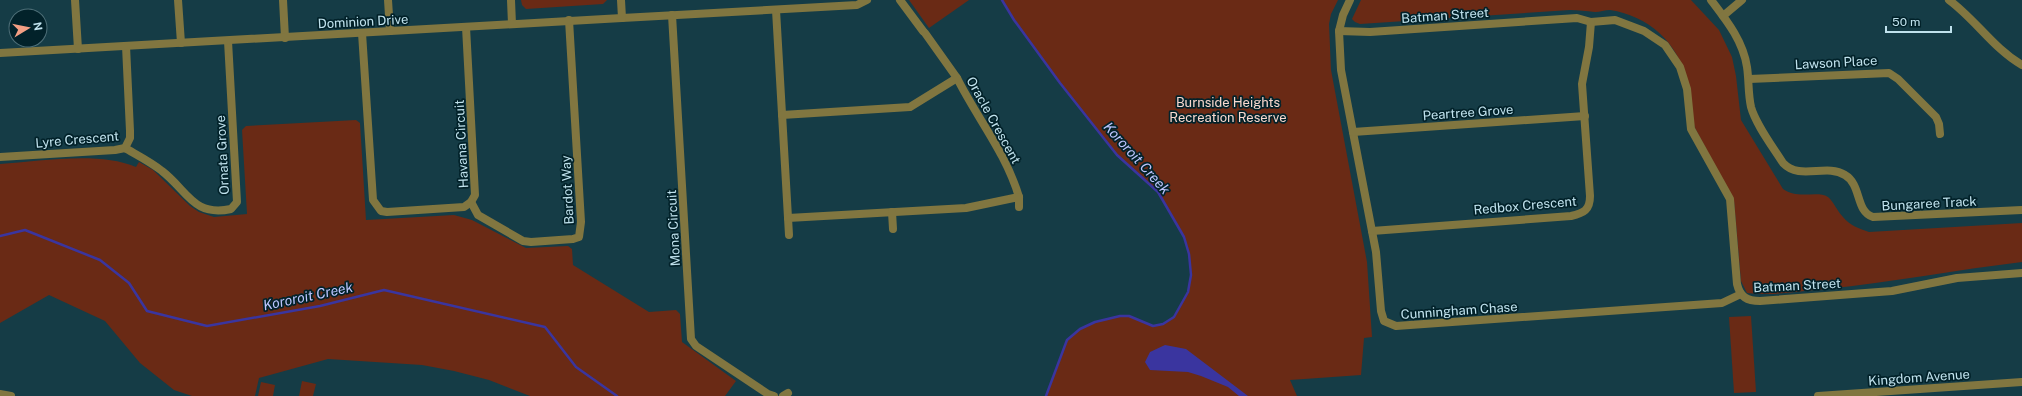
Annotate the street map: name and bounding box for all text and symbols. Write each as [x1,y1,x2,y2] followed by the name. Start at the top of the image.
[1401,5,1489,26] street label: Batman Street
[8,8,48,48] north arrow
[1886,8,1951,34] scale bar
[317,12,409,31] street label: Dominion Drive
[1892,15,1920,29] text: 50 m
[31,21,45,32] text: N
[1794,53,1878,72] street label: Lawson Place
[963,74,1024,166] street label: Oracle Crescent
[1169,95,1287,125] park label: Burnside Heights Recreation Reserve
[452,99,471,189] street label: Havana Circuit
[1422,102,1514,123] street label: Peartree Grove
[213,115,232,195] street label: Ornata Grove
[1100,119,1174,198] water label: Kororoit Creek
[35,128,119,151] street label: Lyre Crescent
[558,155,577,225] street label: Bardot Way
[664,189,683,267] street label: Mona Circuit
[1473,194,1577,217] street label: Redbox Crescent
[1881,194,1977,213] street label: Bungaree Track
[1753,276,1841,295] street label: Batman Street
[262,279,355,313] water label: Kororoit Creek
[1400,299,1518,322] street label: Cunningham Chase
[1868,366,1970,389] street label: Kingdom Avenue

